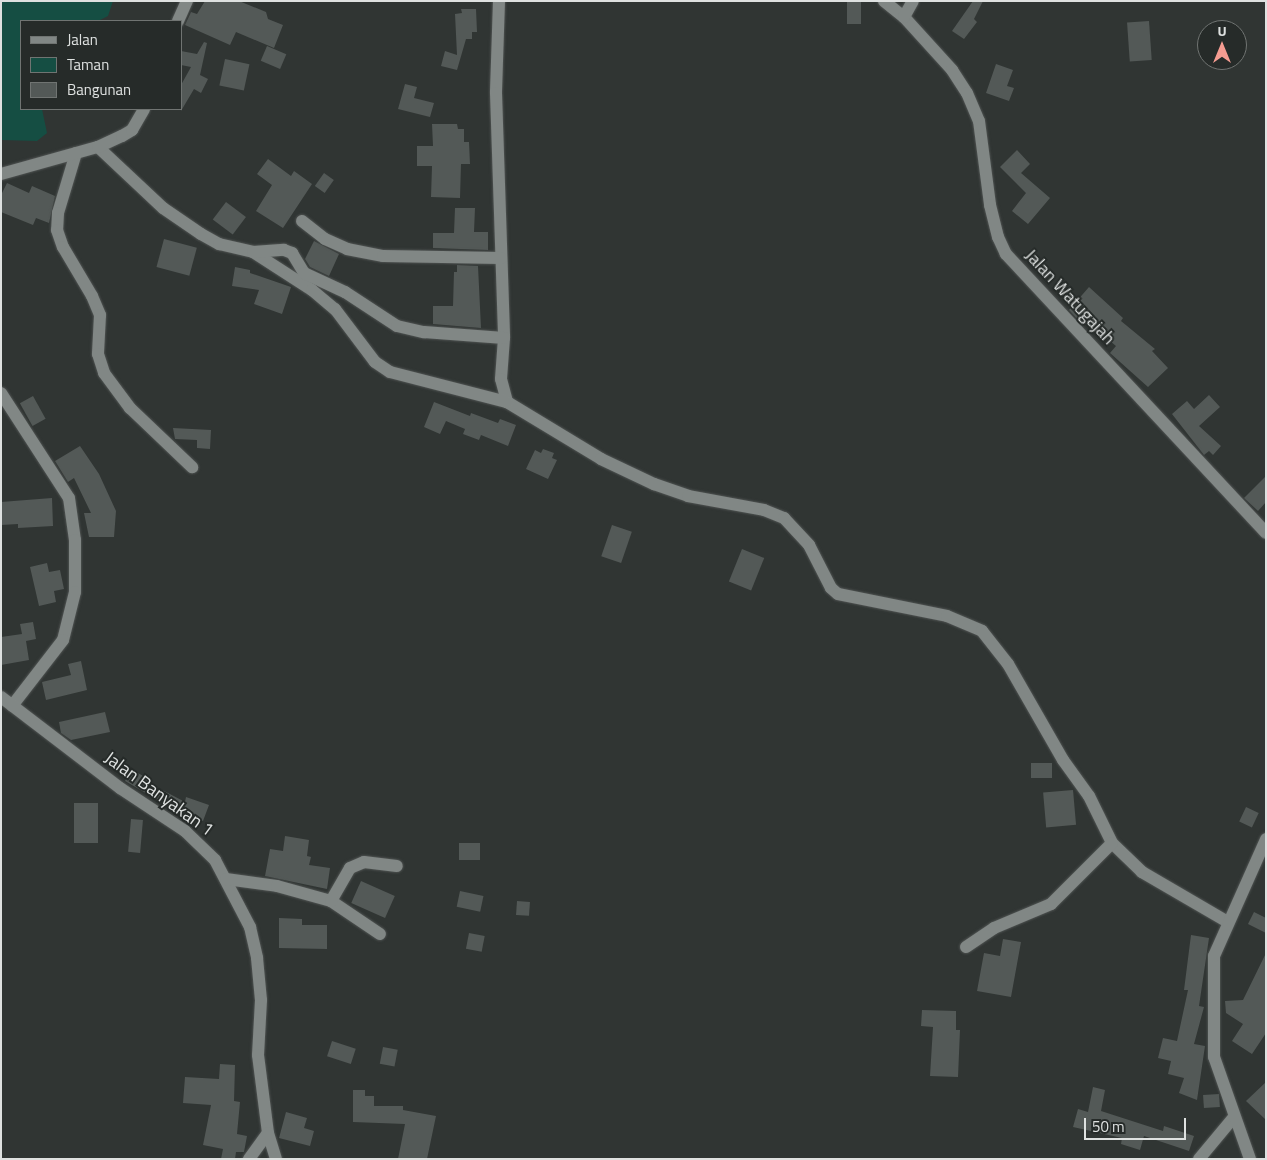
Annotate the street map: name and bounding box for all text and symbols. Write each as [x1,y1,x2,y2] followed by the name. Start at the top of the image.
[20,20,182,110] legend
[1197,20,1247,70] north arrow
[1217,20,1227,41] text: U
[67,28,98,51] text: Jalan
[67,53,109,76] text: Taman
[67,78,131,101] text: Bangunan
[1020,245,1120,349] street label: Jalan Watugajah
[100,747,218,841] street label: Jalan Banyakan 1
[1087,1108,1190,1140] scale bar
[1092,1115,1125,1138] text: 50 m

